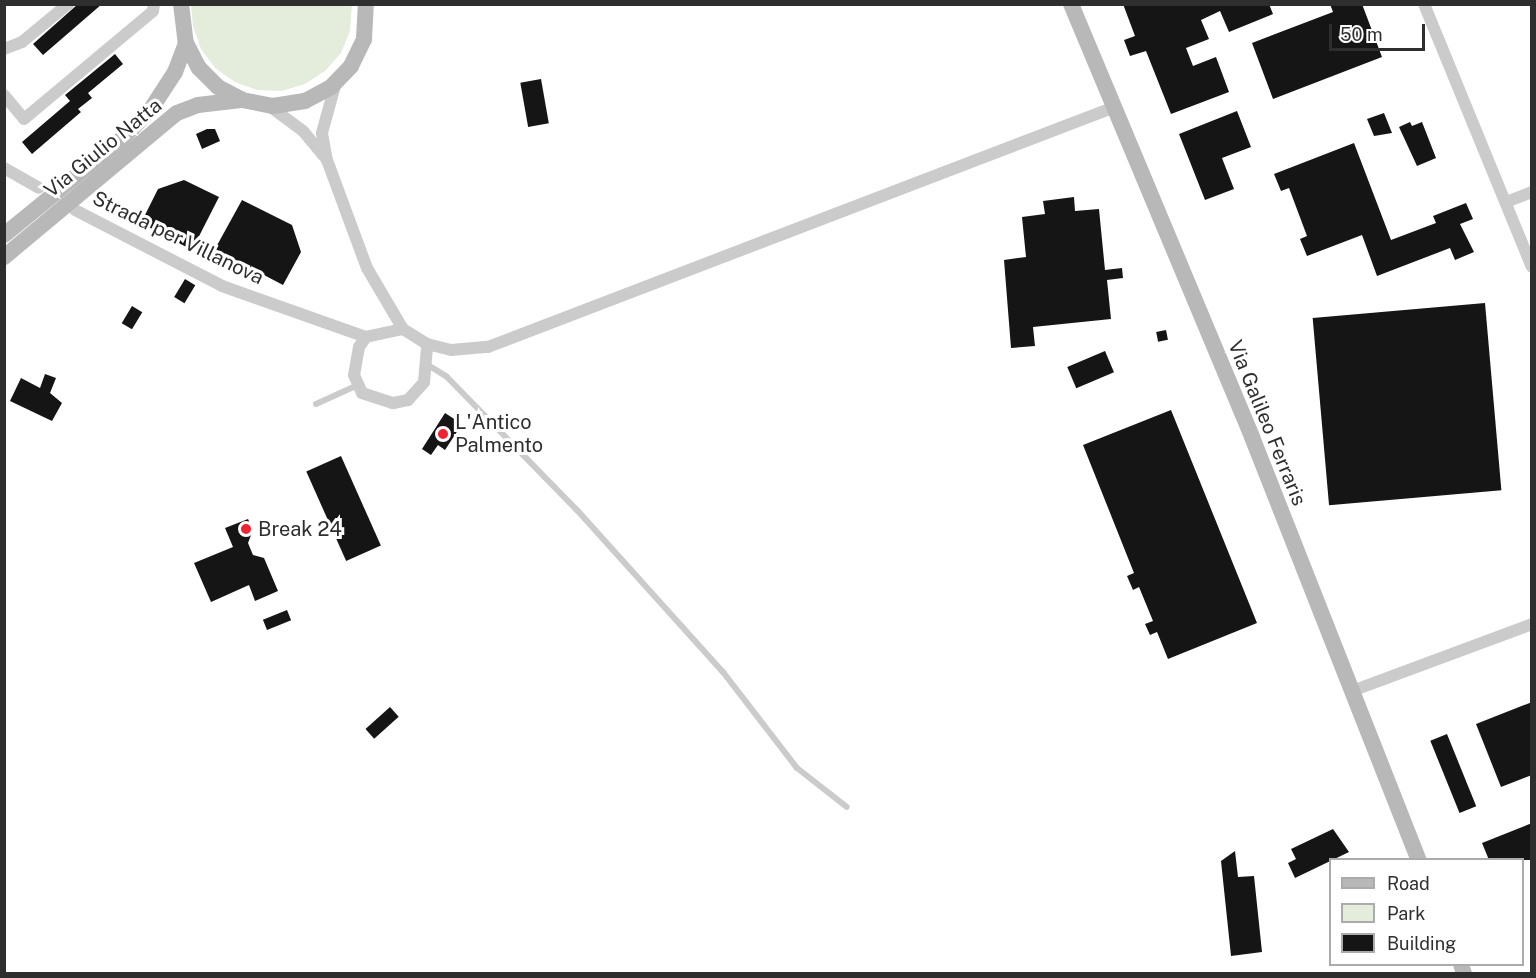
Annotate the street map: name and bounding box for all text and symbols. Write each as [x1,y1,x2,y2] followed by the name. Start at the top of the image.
[1332,12,1428,50] scale bar
[1340,24,1383,45] text: 50 m
[40,93,166,203] street label: Via Giulio Natta
[88,186,268,290] street label: Strada per Villanova
[1223,337,1311,509] street label: Via Galileo Ferraris
[455,410,543,457] place label: L'Antico Palmento
[436,427,450,441] marker: L'Antico Palmento
[258,517,342,541] place label: Break 24
[239,522,253,536] marker: Break 24
[1329,858,1524,966] legend
[1387,873,1430,894] text: Road
[1387,903,1425,924] text: Park
[1387,933,1456,954] text: Building

